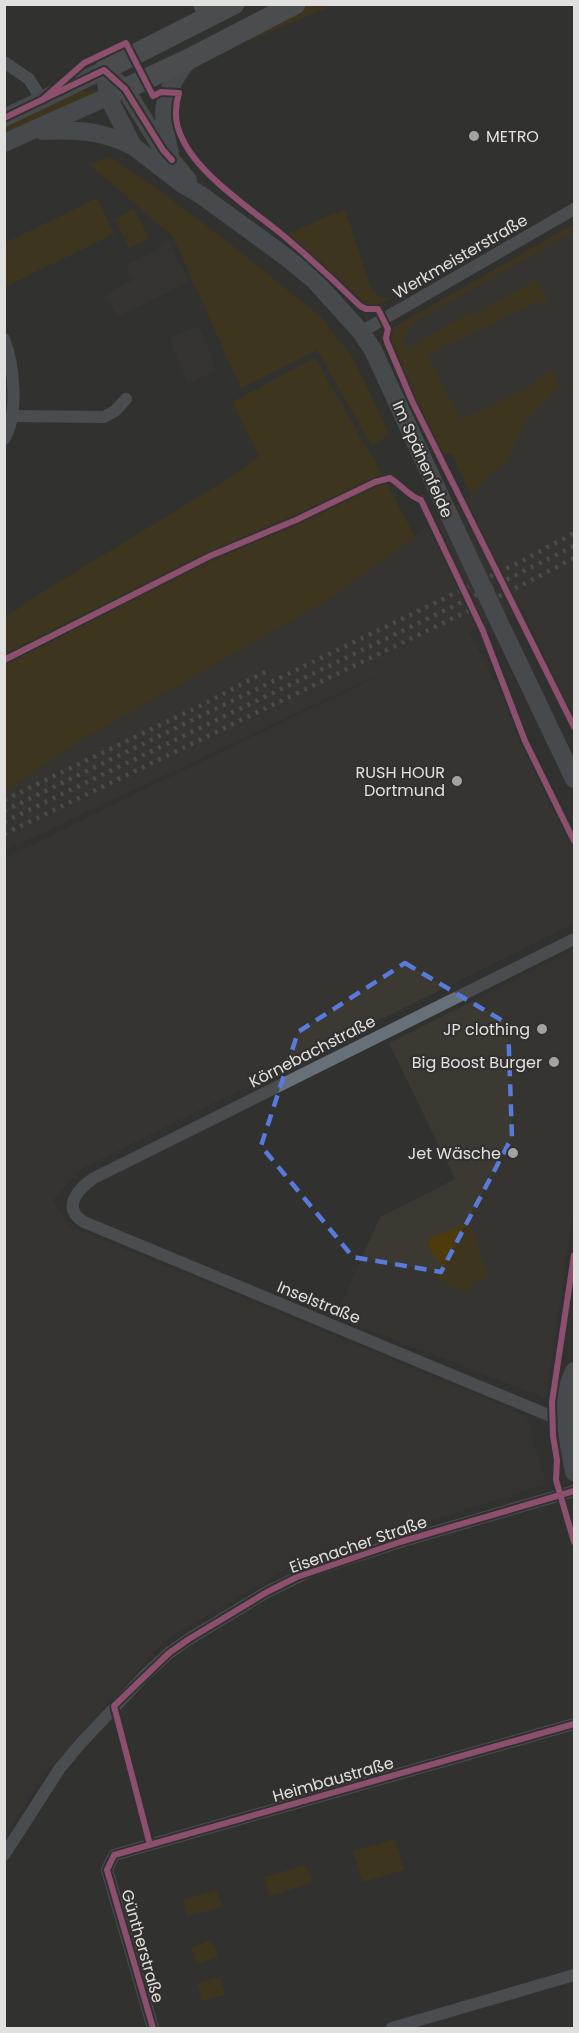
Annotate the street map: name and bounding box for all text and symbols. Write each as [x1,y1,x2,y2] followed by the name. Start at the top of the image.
[486,125,539,148] place label: METRO
[467,129,481,143] marker: METRO
[389,208,532,304] street label: Werkmeisterstraße
[386,397,459,521] street label: Im Spähenfelde
[356,761,445,802] place label: RUSH HOUR Dortmund
[450,774,464,788] marker: RUSH HOUR Dortmund
[245,1010,380,1093] street label: Körnebachstraße
[443,1018,530,1041] place label: JP clothing
[535,1022,549,1036] marker: JP clothing
[412,1051,542,1074] place label: Big Boost Burger
[547,1055,561,1069] marker: Big Boost Burger
[408,1142,501,1165] place label: Jet Wäsche
[506,1146,520,1160] marker: Jet Wäsche
[274,1275,364,1330] street label: Inselstraße
[286,1510,430,1579] street label: Eisenacher Straße
[270,1751,396,1808] street label: Heimbaustraße
[115,1887,170,2005] street label: Güntherstraße

